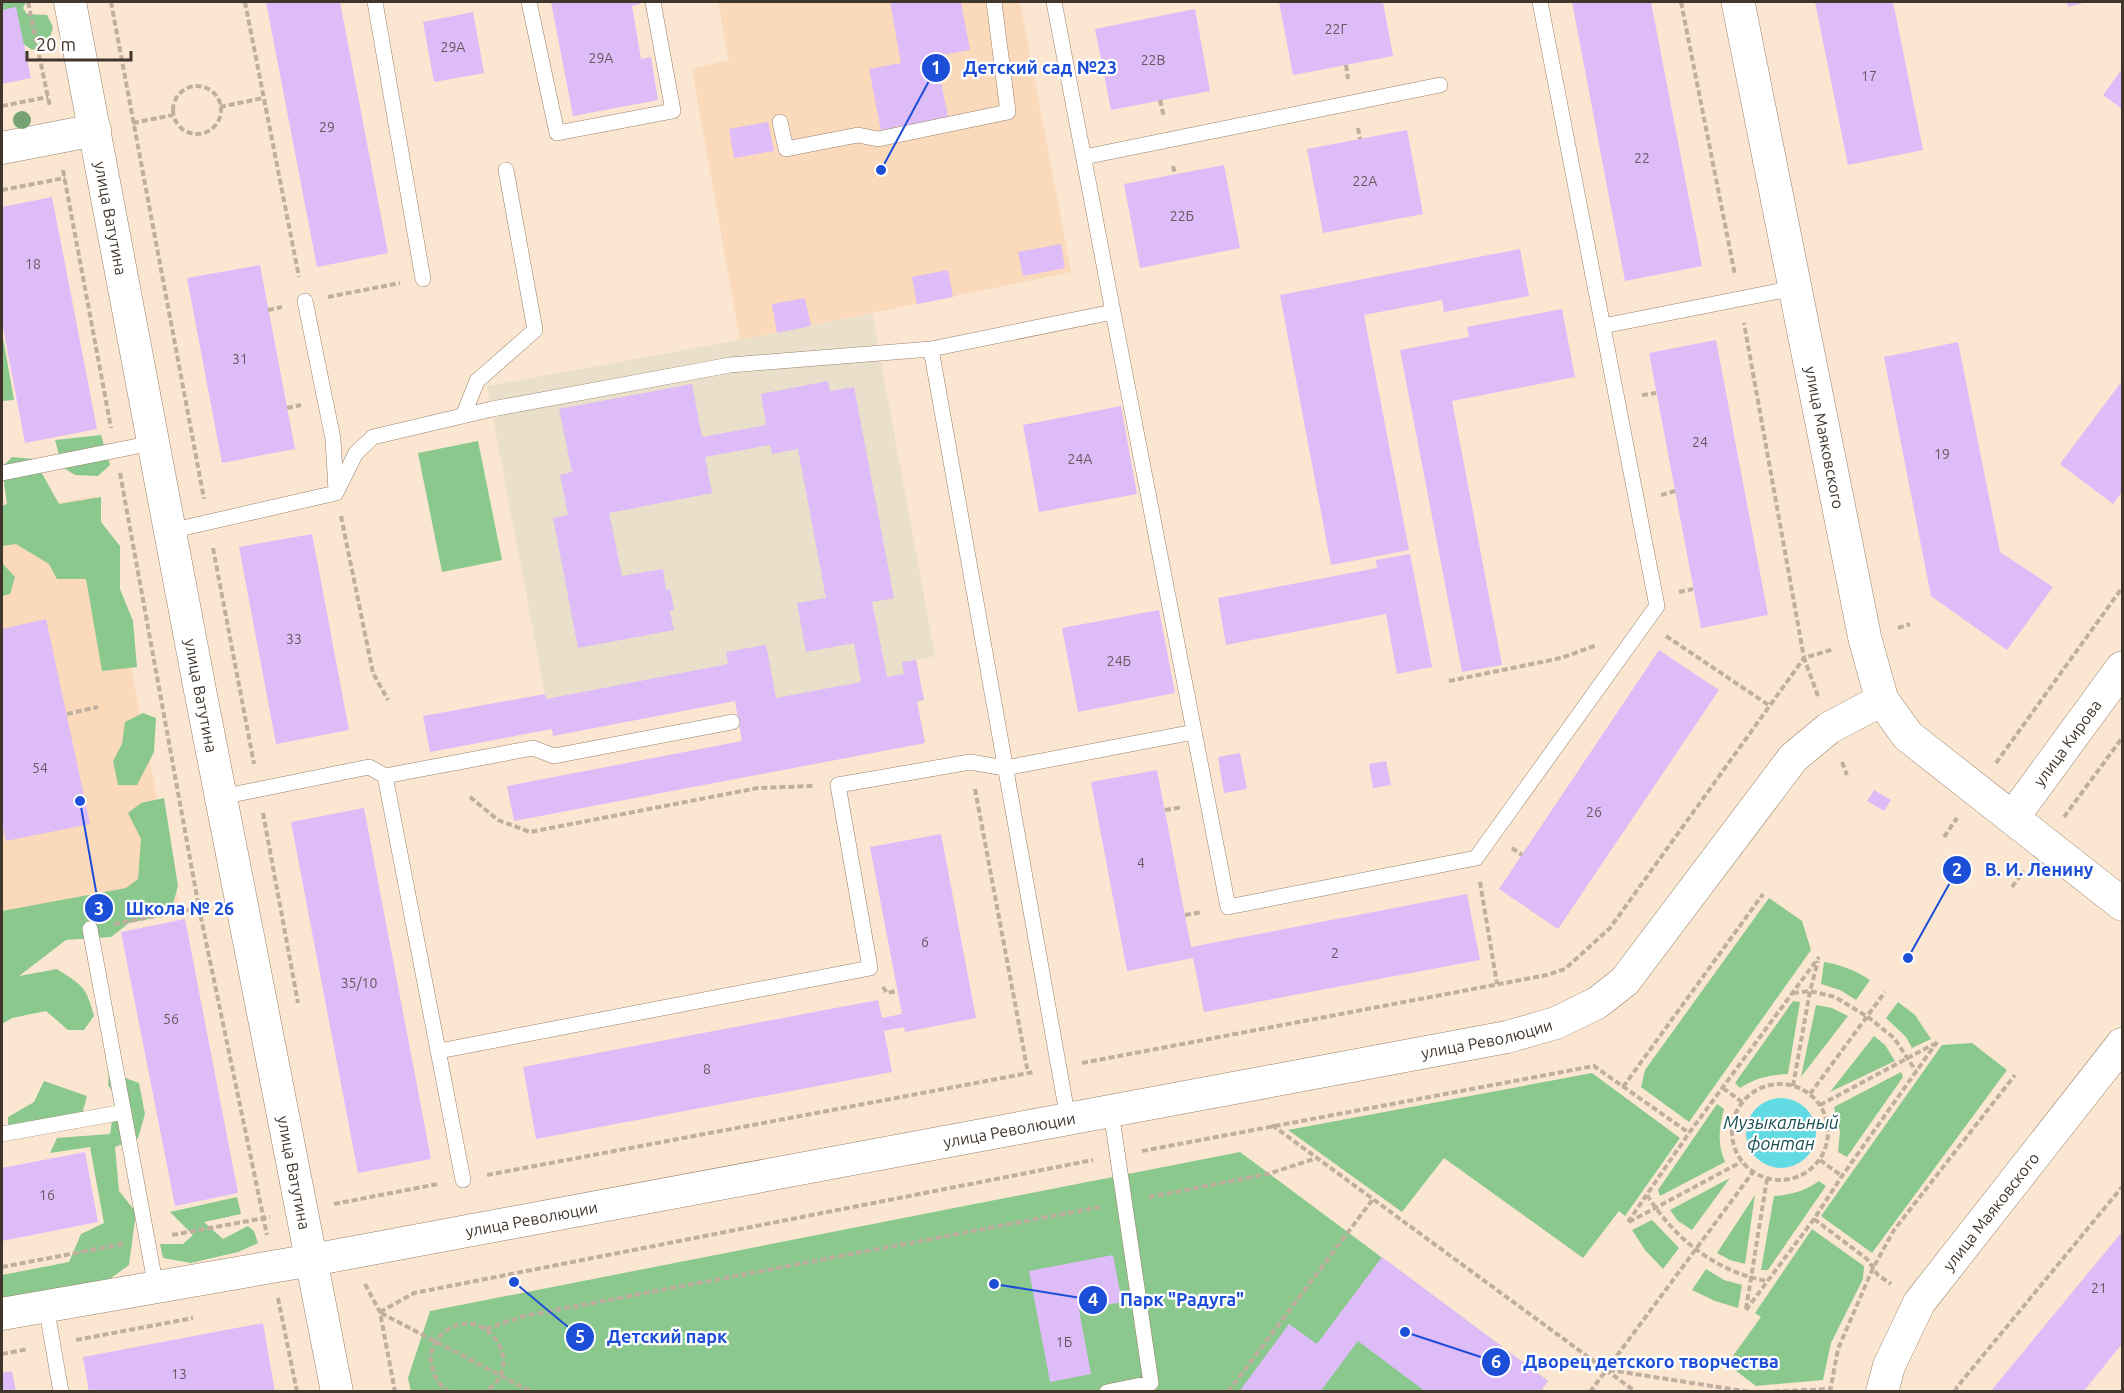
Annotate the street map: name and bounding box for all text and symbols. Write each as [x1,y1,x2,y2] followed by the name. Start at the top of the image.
[1325,21,1347,37] house number: 22Г
[27,24,130,62] scale bar
[36,34,76,54] text: 20 m
[441,39,465,55] house number: 29А
[589,50,613,66] house number: 29А
[921,50,1129,86] callout: Детский сад №23
[1141,52,1165,68] house number: 22В
[931,57,941,77] text: 1
[963,57,1117,77] text: Детский сад №23
[1861,68,1877,84] house number: 17
[319,119,335,135] house number: 29
[1634,150,1650,166] house number: 22
[91,160,130,277] street label: улица Ватутина
[1353,173,1377,189] house number: 22А
[1170,208,1194,224] house number: 22Б
[25,256,41,272] house number: 18
[232,351,248,367] house number: 31
[1802,365,1848,510] street label: улица Маяковского
[1692,434,1708,450] house number: 24
[1934,446,1950,462] house number: 19
[1068,451,1092,467] house number: 24А
[286,631,302,647] house number: 33
[181,637,221,754] street label: улица Ватутина
[1107,653,1131,669] house number: 24Б
[2030,696,2105,789] street label: улица Кирова
[32,760,48,776] house number: 54
[1586,804,1602,820] house number: 26
[1942,852,2105,888] callout: В. И. Ленину
[1137,855,1145,871] house number: 4
[1952,859,1962,879] text: 2
[1985,859,2094,879] text: В. И. Ленину
[84,890,246,926] callout: Школа № 26
[94,898,104,918] text: 3
[126,898,234,918] text: Школа № 26
[921,934,929,950] house number: 6
[1331,945,1339,961] house number: 2
[341,975,377,991] house number: 35/10
[163,1011,179,1027] house number: 56
[1419,1015,1554,1062] street label: улица Революции
[703,1061,711,1077] house number: 8
[942,1109,1077,1151] street label: улица Революции
[1723,1112,1839,1153] water label: Музыкальный фонтан
[274,1114,314,1231] street label: улица Ватутина
[1939,1149,2043,1274] street label: улица Маяковского
[39,1187,55,1203] house number: 16
[464,1198,599,1240] street label: улица Революции
[2091,1280,2107,1296] house number: 21
[1078,1282,1257,1318] callout: Парк "Радуга"
[1088,1289,1098,1309] text: 4
[1120,1289,1244,1309] text: Парк "Радуга"
[565,1319,739,1355] callout: Детский парк
[575,1326,585,1346] text: 5
[607,1326,728,1346] text: Детский парк
[1056,1334,1072,1350] house number: 1Б
[1481,1344,1791,1380] callout: Дворец детского творчества
[1491,1351,1501,1371] text: 6
[1523,1351,1779,1371] text: Дворец детского творчества
[171,1366,187,1382] house number: 13

